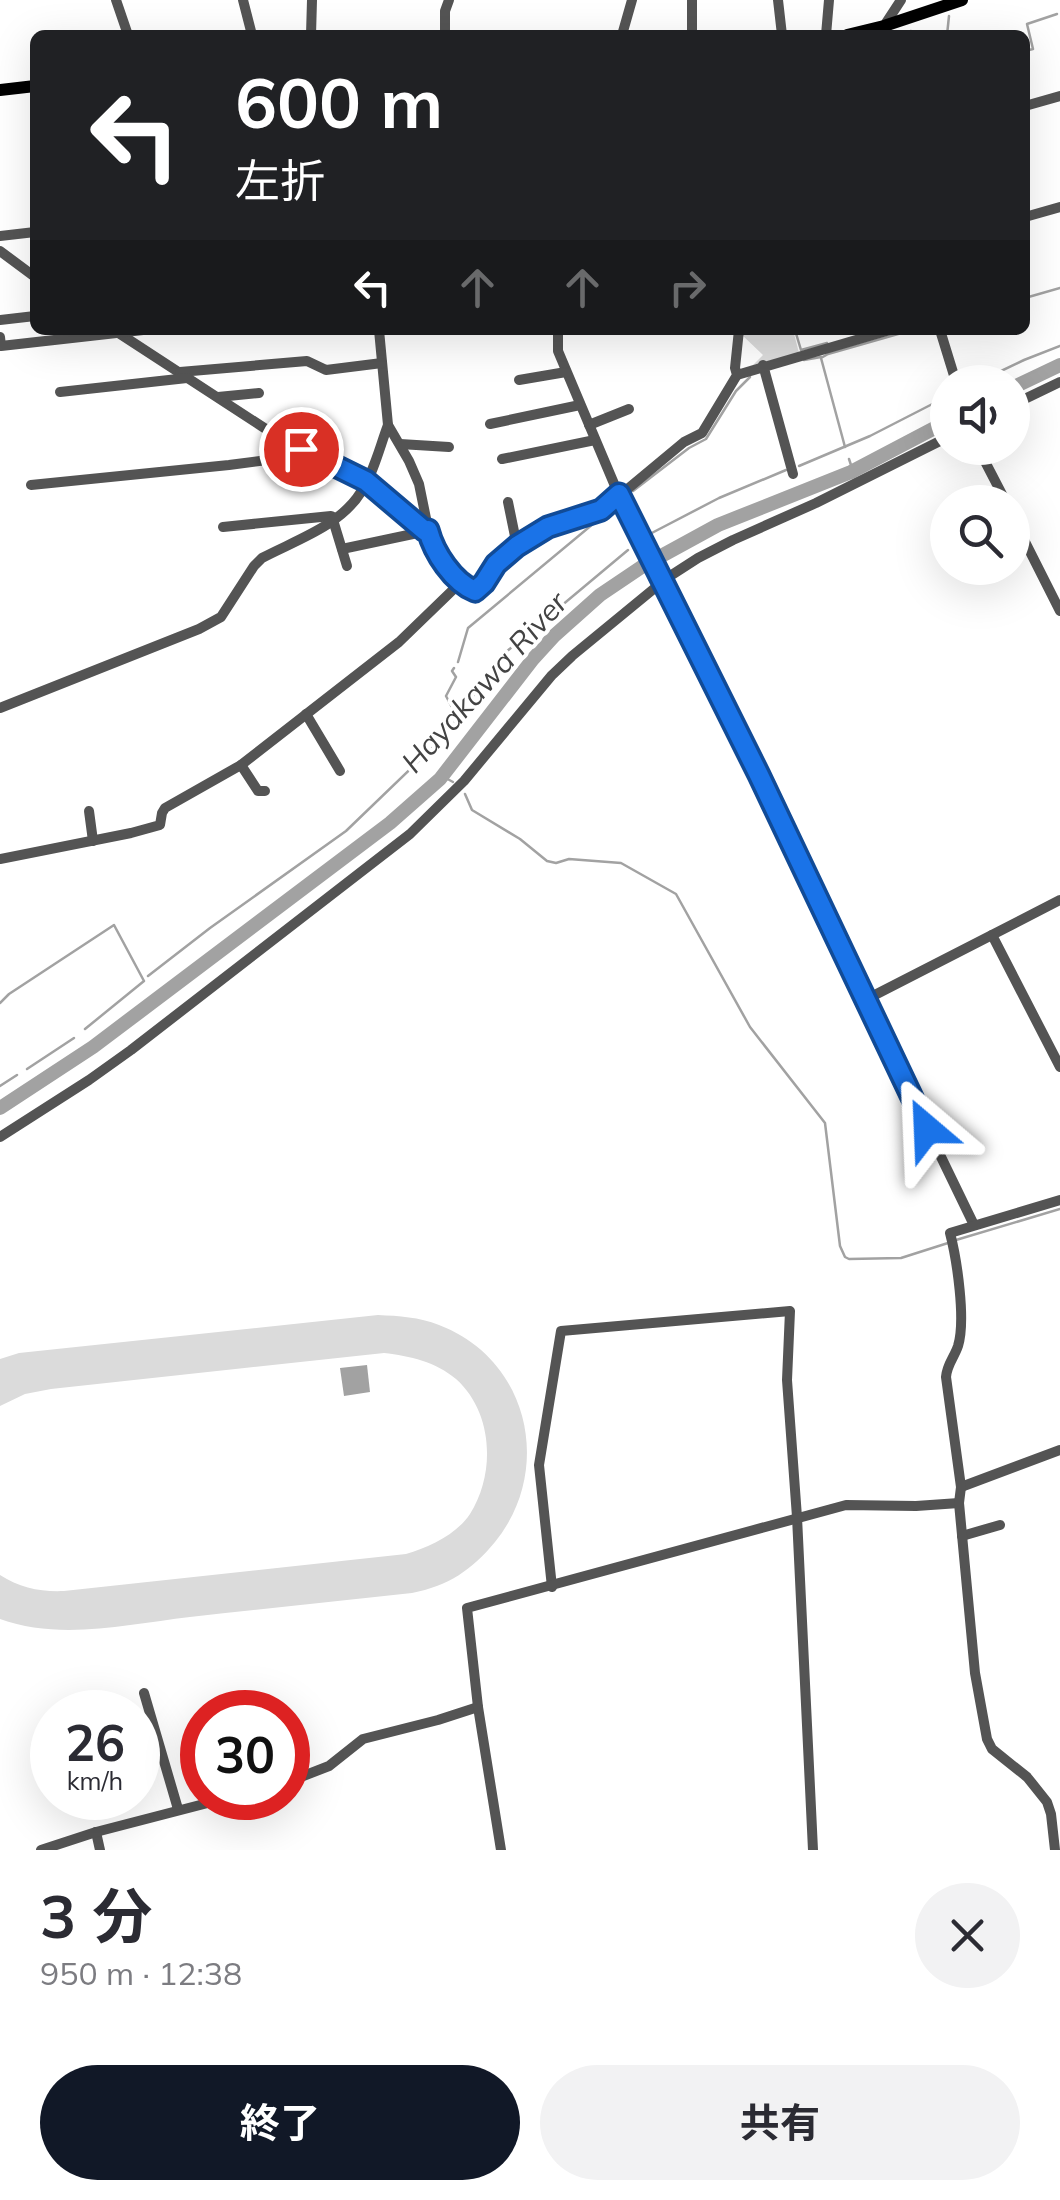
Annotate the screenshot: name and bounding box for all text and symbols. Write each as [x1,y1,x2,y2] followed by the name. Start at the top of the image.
[235,58,443,146] text: 600 m
[70,70,200,200] icon: left
[235,152,325,208] text: 左折
[345,260,400,315] icon: left
[450,260,505,315] icon: ahead
[555,260,610,315] icon: ahead
[660,260,715,315] icon: right
[930,365,1030,585] map controls
[930,365,1030,465] button: sound
[259,407,344,492] pin
[274,422,329,477] icon: arrive
[930,485,1030,585] button: search
[393,583,576,780] water label: Hayakawa River
[875,1077,979,1181] position arrow
[180,1690,310,1820] speed limit sign: 30
[65,1711,125,1774] text: 26
[67,1765,123,1796] text: km/h
[40,1878,152,1953] text: 3 分
[915,1883,1020,1988] button: close
[40,1953,242,1993] text: 950 m · 12:38
[40,2065,520,2180] button: 終了
[540,2065,1020,2180] button: 共有

